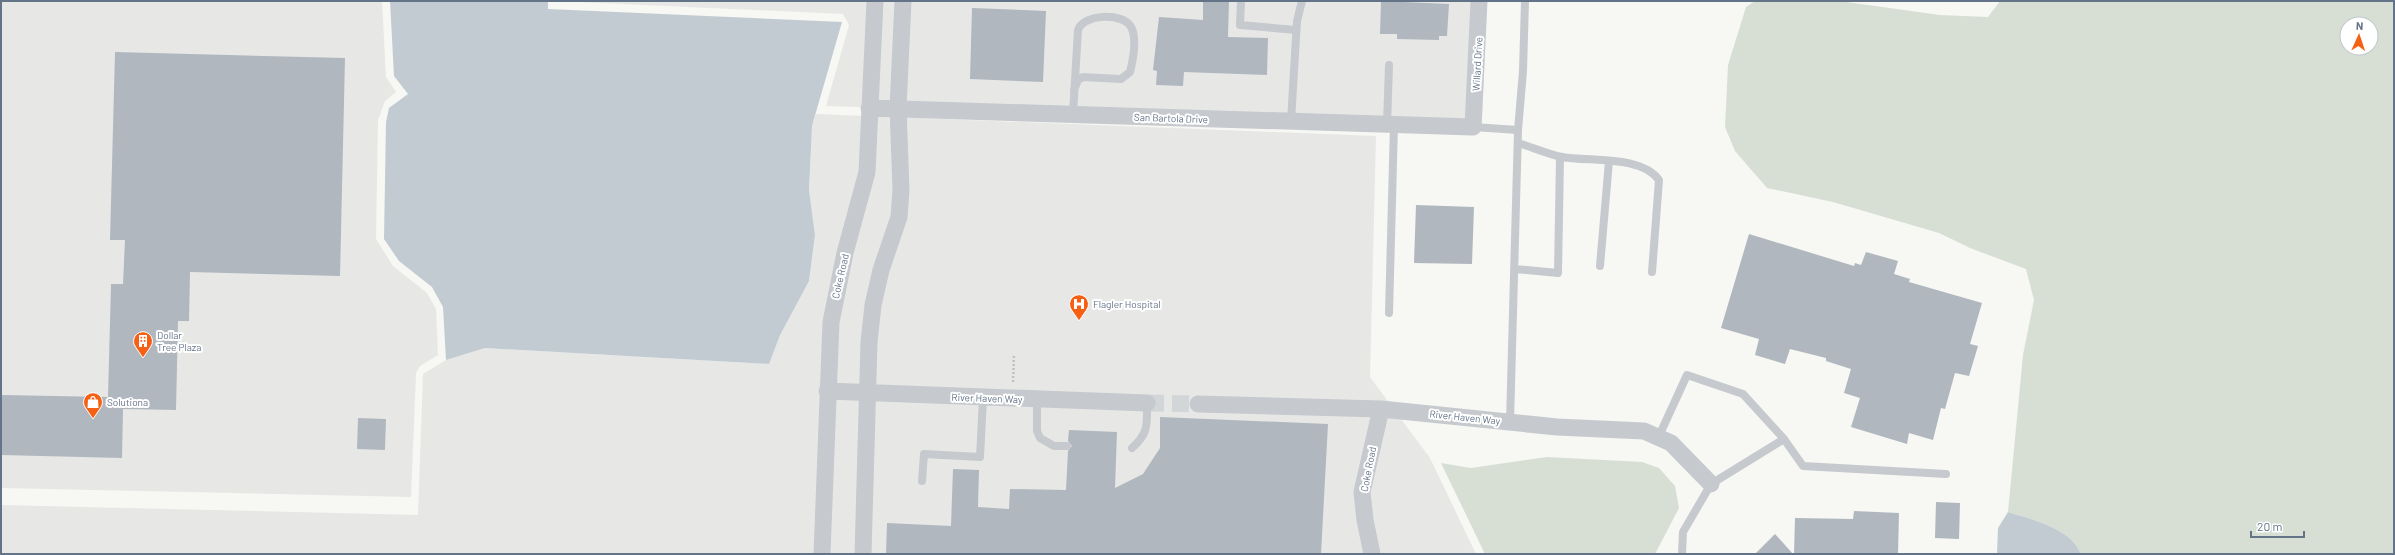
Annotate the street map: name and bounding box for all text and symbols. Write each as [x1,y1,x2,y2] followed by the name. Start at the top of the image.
[2339,16,2379,56] north arrow
[2356,19,2364,32] text: N
[1470,37,1484,91] street label: Willard Drive
[1134,111,1208,125] street label: San Bartola Drive
[829,252,851,300] street label: Coke Road
[1068,293,1090,321] hospital icon: Flagler Hospital
[1093,298,1161,310] place label: Flagler Hospital
[157,329,201,353] place label: Dollar Tree Plaza
[132,330,154,358] building icon: Dollar Tree Plaza
[82,391,104,419] shop icon: Solutiona
[951,391,1023,405] street label: River Haven Way
[107,396,148,408] place label: Solutiona
[1429,407,1501,427] street label: River Haven Way
[1358,445,1378,493] street label: Coke Road
[2251,513,2304,539] scale bar
[2257,519,2283,533] text: 20 m

